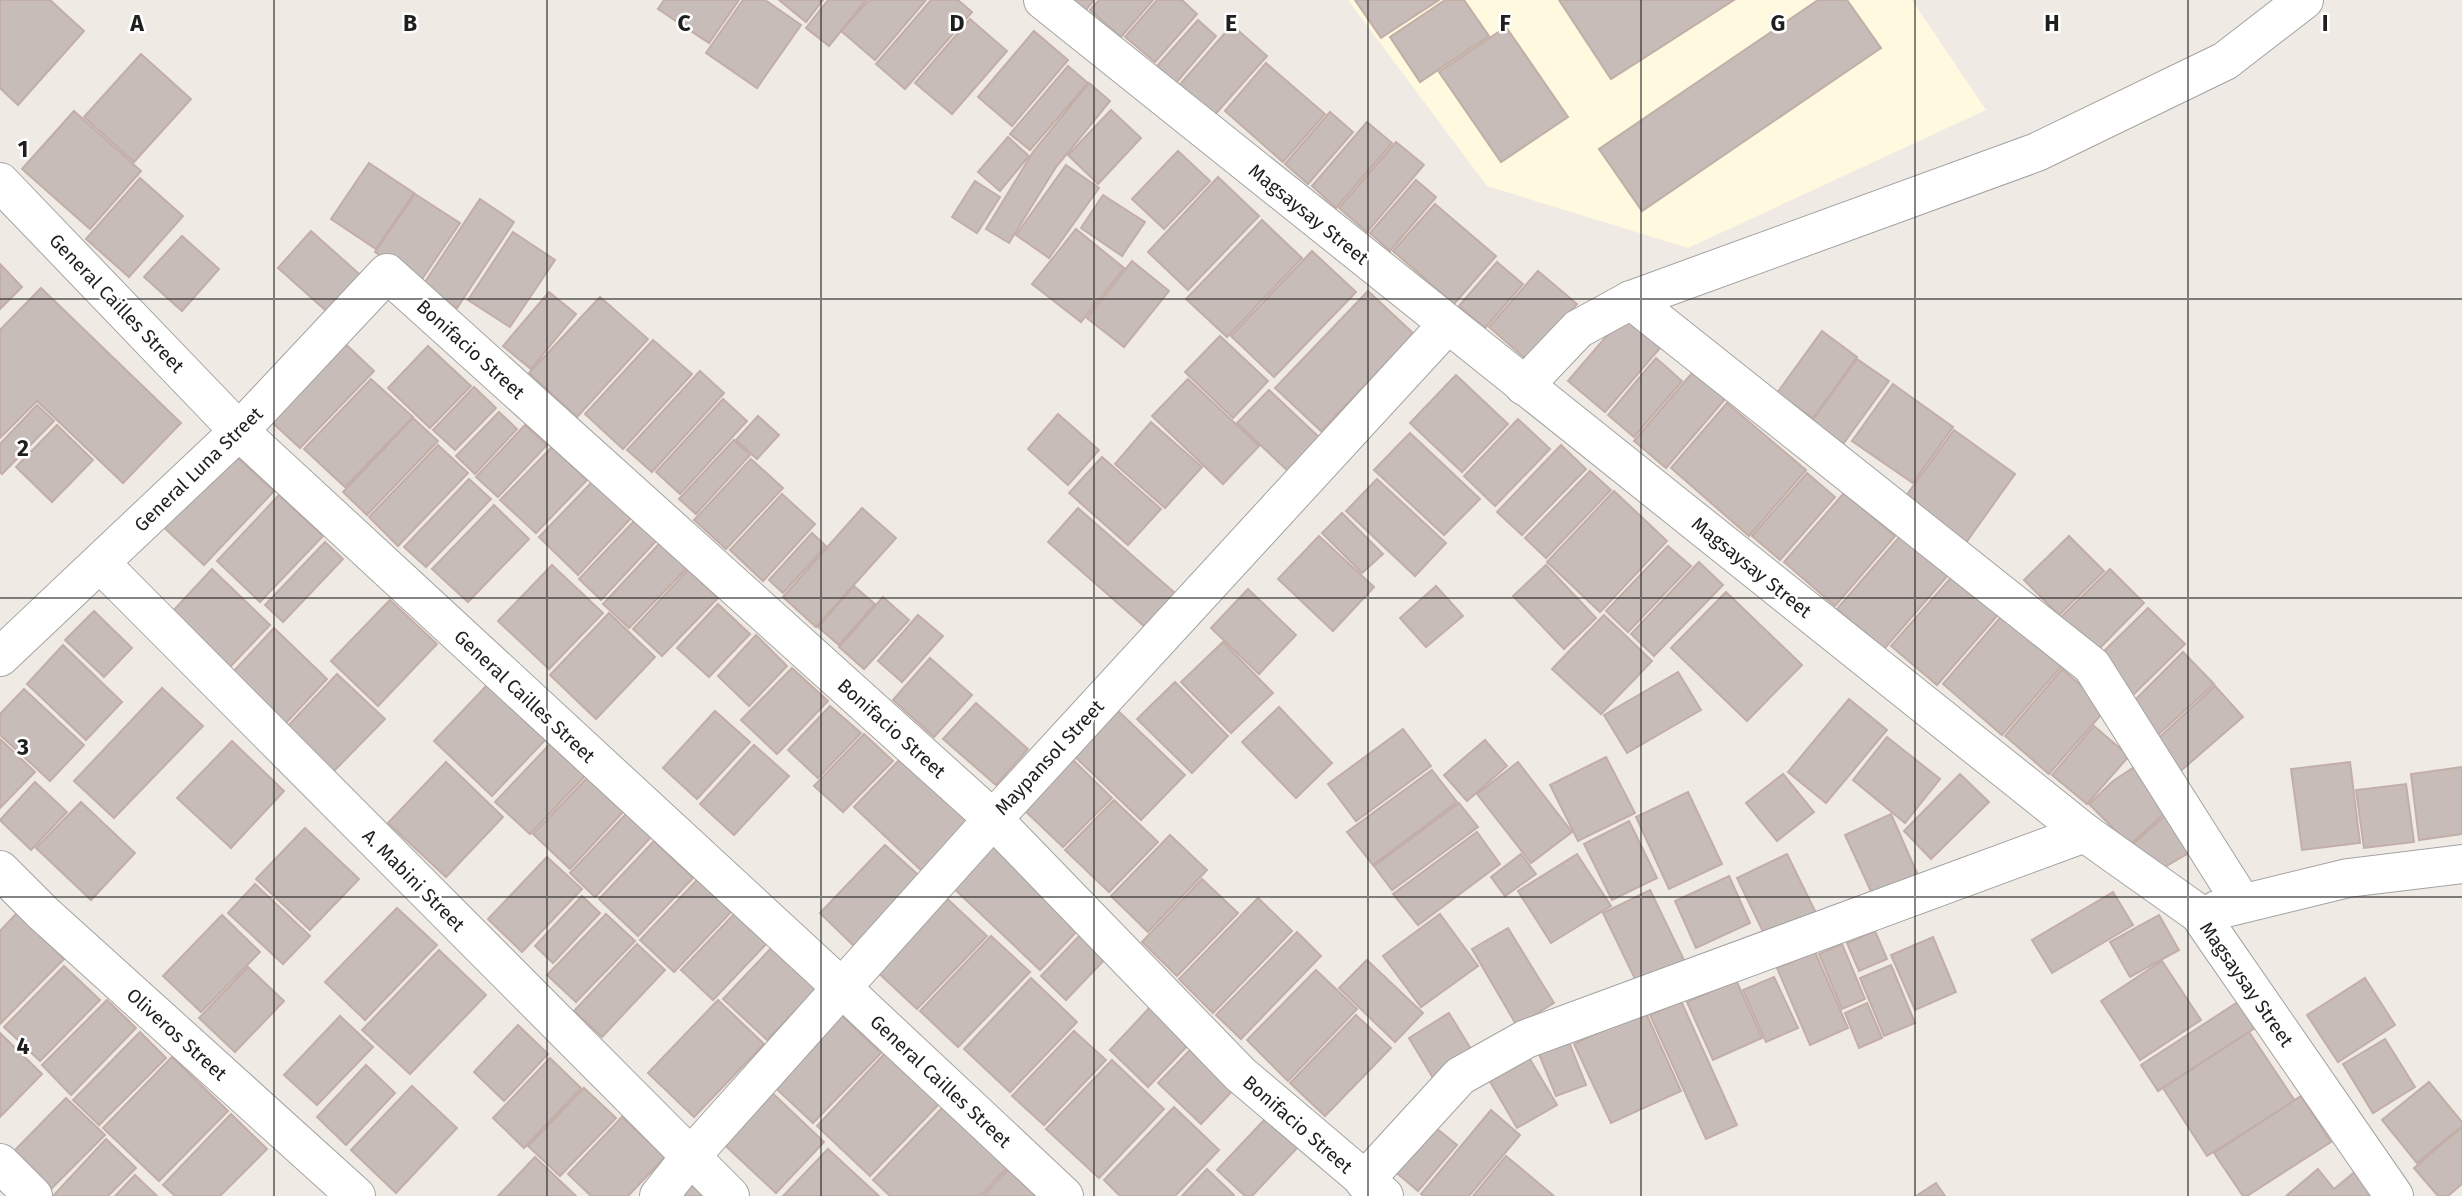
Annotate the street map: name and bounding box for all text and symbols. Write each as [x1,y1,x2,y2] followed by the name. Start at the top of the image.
[129,9,144,37] text: A
[403,9,417,37] text: B
[677,9,691,37] text: C
[950,9,965,37] text: D
[1225,9,1237,37] text: E
[1499,9,1511,37] text: F
[1771,9,1785,37] text: G
[2044,9,2060,37] text: H
[2322,9,2328,37] text: I
[18,135,28,163] text: 1
[1244,159,1373,270] street label: Magsaysay Street
[44,229,189,378] street label: General Cailles Street
[412,295,530,404] street label: Bonifacio Street
[129,402,267,537] street label: General Luna Street
[17,434,29,462] text: 2
[1687,512,1816,623] street label: Magsaysay Street
[449,625,600,768] street label: General Cailles Street
[833,674,951,783] street label: Bonifacio Street
[990,695,1109,820] street label: Maypansol Street
[16,733,29,761] text: 3
[358,824,470,936] street label: A. Mabini Street
[2195,917,2298,1051] street label: Magsaysay Street
[122,983,232,1086] street label: Oliveros Street
[865,1010,1016,1153] street label: General Cailles Street
[17,1032,30,1060] text: 4
[1238,1071,1357,1178] street label: Bonifacio Street

